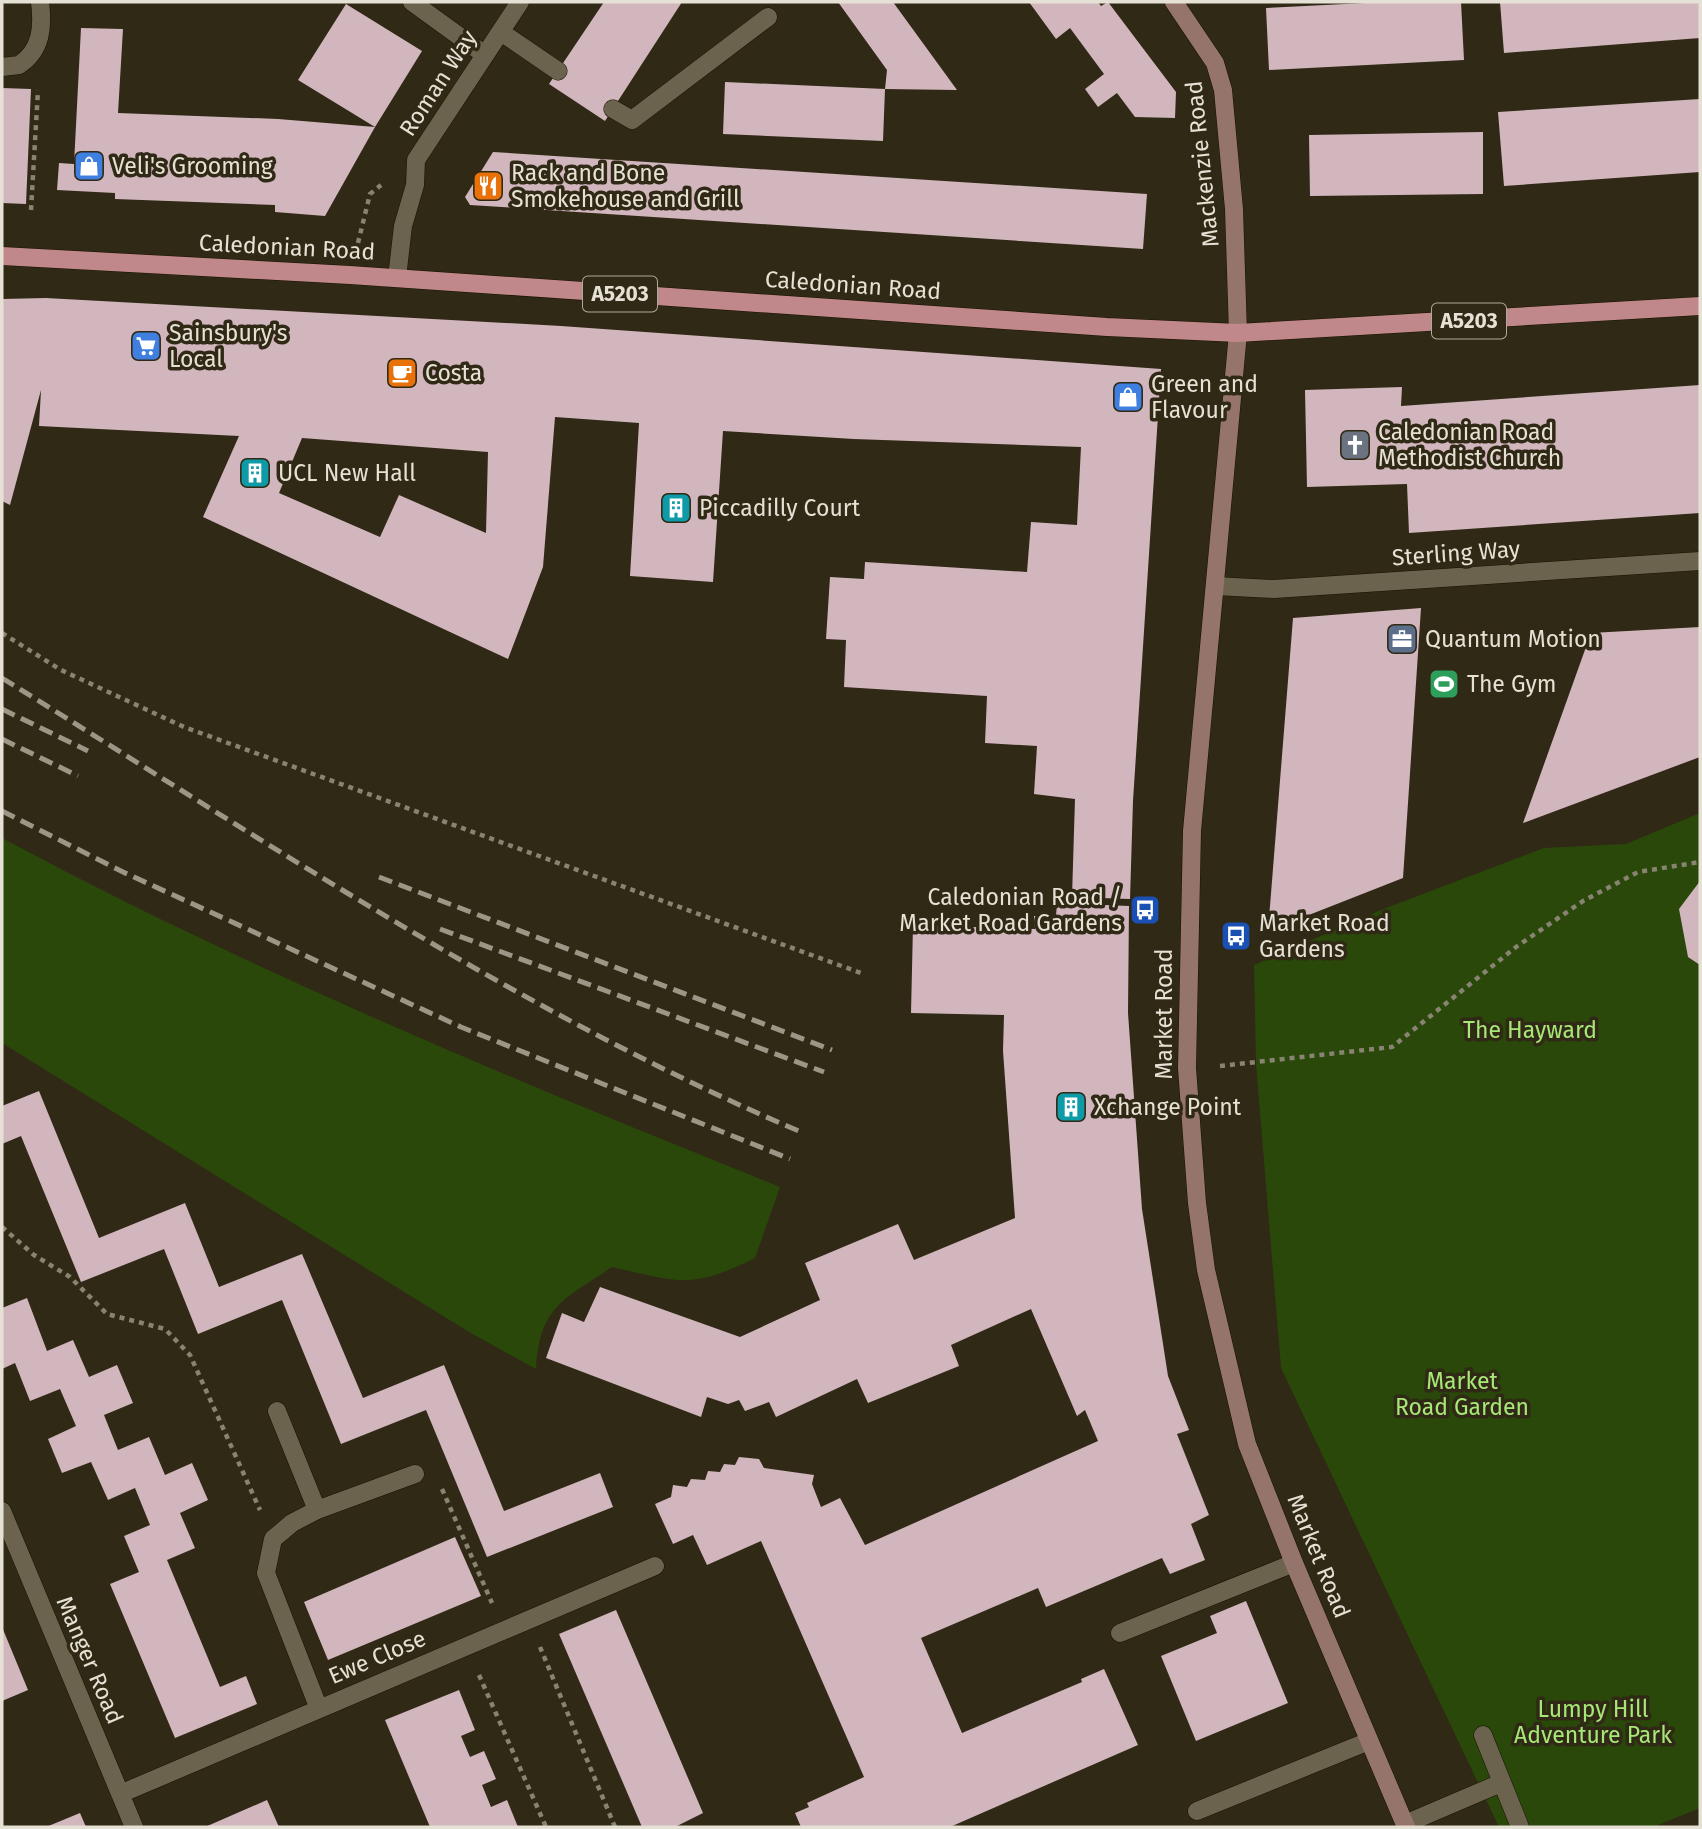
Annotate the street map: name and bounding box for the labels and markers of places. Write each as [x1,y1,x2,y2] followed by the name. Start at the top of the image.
[72,149,106,183] shop icon: Veli's Grooming
[112,152,273,180] place label: Veli's Grooming
[511,159,740,213] place label: Rack and Bone Smokehouse and Grill
[471,169,505,203] restaurant icon: Rack and Bone Smokehouse and Grill
[169,319,288,373] place label: Sainsbury's Local
[129,329,163,363] supermarket icon: Sainsbury's Local
[385,356,419,390] cafe icon: Costa
[425,359,482,387] place label: Costa
[1151,370,1258,424] place label: Green and Flavour
[1111,380,1145,414] shop icon: Green and Flavour
[1378,418,1561,472] place label: Caledonian Road Methodist Church
[1338,428,1372,462] church icon: Caledonian Road Methodist Church
[238,456,272,490] building icon: UCL New Hall
[278,459,416,487] place label: UCL New Hall
[659,491,693,525] building icon: Piccadilly Court
[699,494,861,522] place label: Piccadilly Court
[1385,622,1419,656] office icon: Quantum Motion
[1425,625,1601,653] place label: Quantum Motion
[1427,667,1461,701] sports icon: The Gym
[1467,670,1557,698] place label: The Gym
[899,883,1122,937] place label: Caledonian Road / Market Road Gardens
[1128,893,1162,927] bus stop icon: Caledonian Road / Market Road Gardens
[1259,909,1390,963] place label: Market Road Gardens
[1219,919,1253,953] bus stop icon: Market Road Gardens
[1054,1090,1088,1124] building icon: Xchange Point
[1094,1093,1242,1121] place label: Xchange Point

